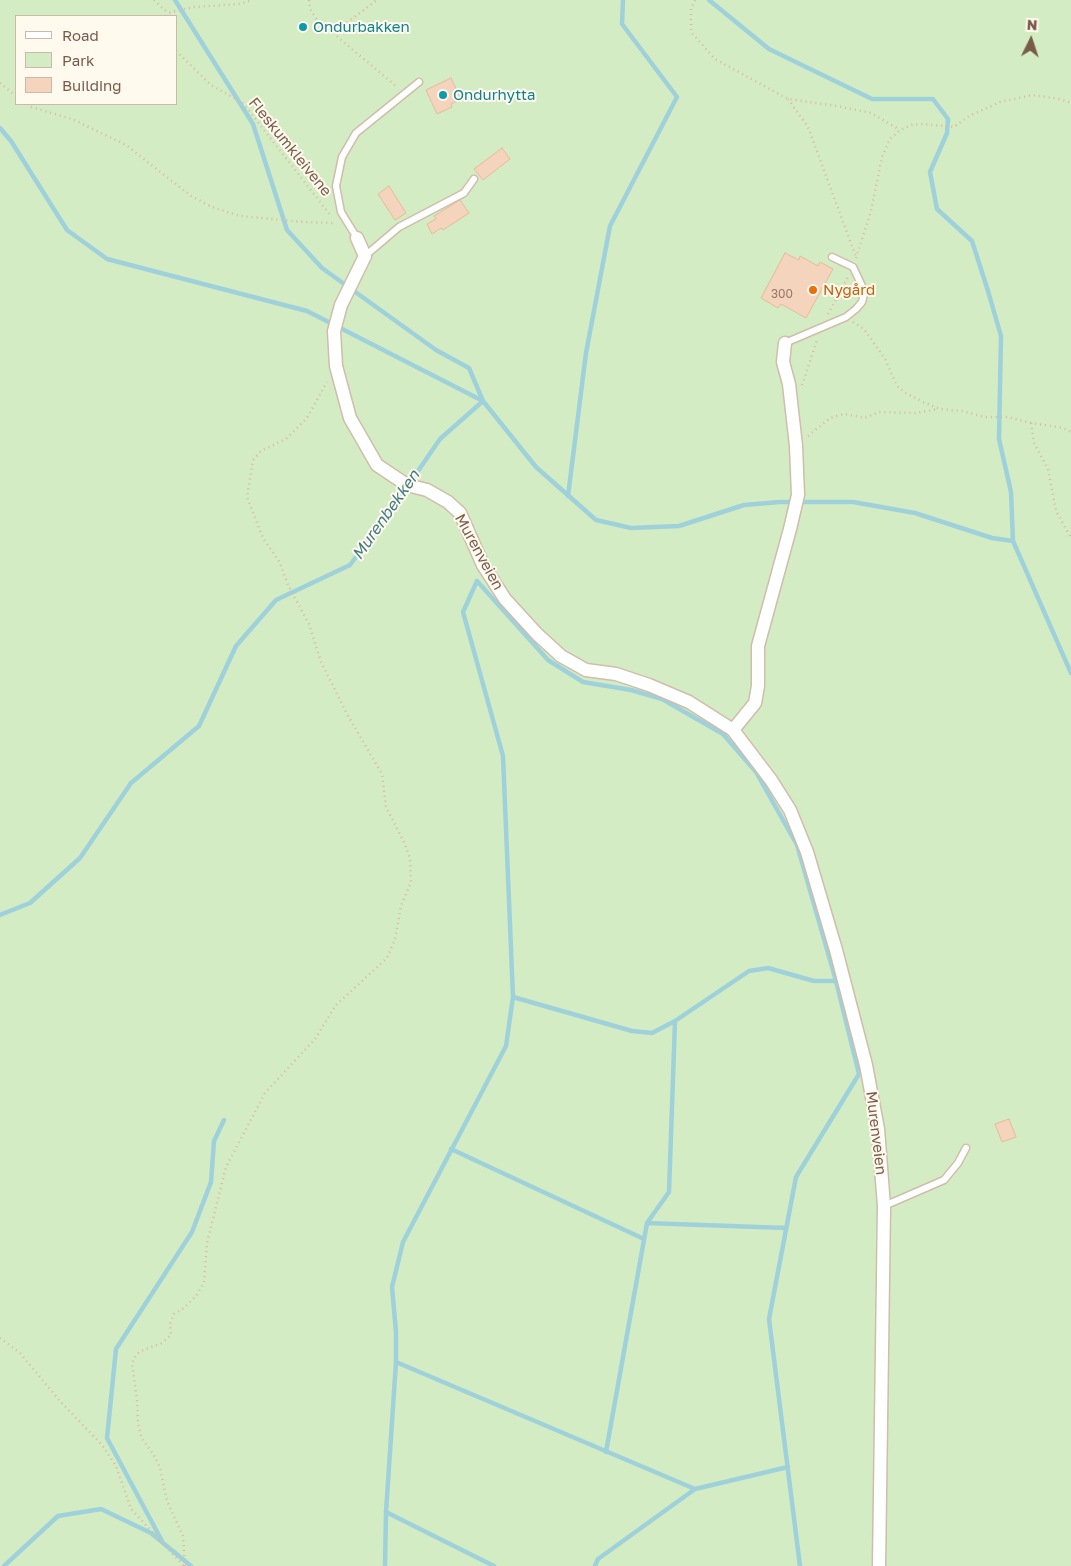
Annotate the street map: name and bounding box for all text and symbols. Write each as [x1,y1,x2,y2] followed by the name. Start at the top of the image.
[15,15,178,105] legend
[1006,15,1056,65] north arrow
[1026,16,1038,33] text: N
[313,18,410,36] place label: Ondurbakken
[297,21,309,33] marker: Ondurbakken
[62,26,99,44] text: Road
[62,51,94,69] text: Park
[62,76,122,94] text: Building
[453,86,536,104] place label: Ondurhytta
[437,89,449,101] marker: Ondurhytta
[245,94,335,200] street label: Fleskumkleivene
[823,281,875,299] place label: Nygård
[807,284,819,296] marker: Nygård
[771,287,793,301] house number: 300
[348,467,424,563] water label: Murenbekken
[451,511,507,593] street label: Murenveien
[862,1090,890,1176] street label: Murenveien

